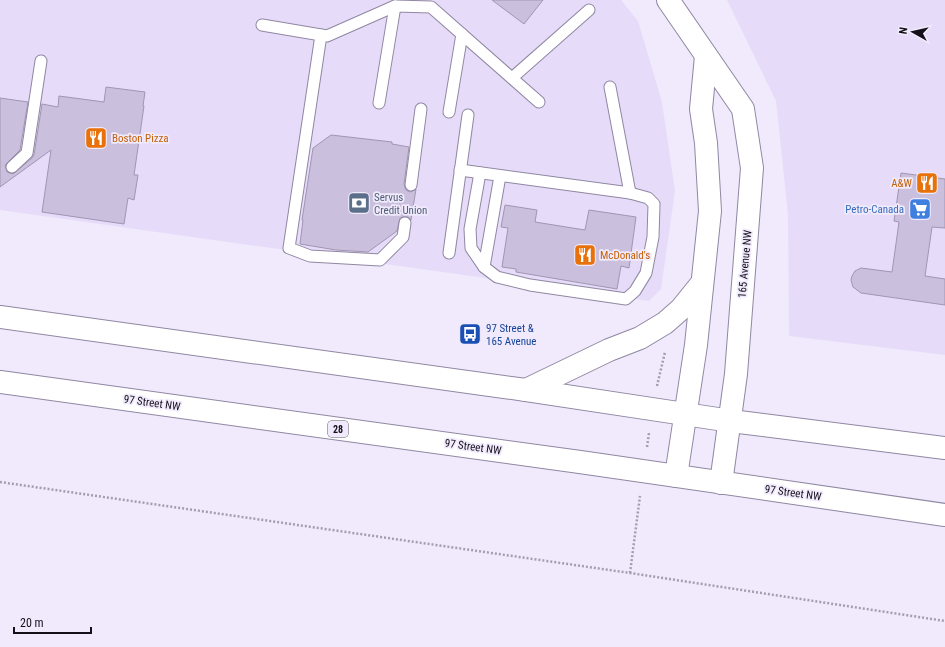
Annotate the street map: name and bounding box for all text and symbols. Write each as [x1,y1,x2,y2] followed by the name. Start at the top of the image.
[893,12,933,52] north arrow
[897,26,911,35] text: N
[83,125,109,151] restaurant icon: Boston Pizza
[112,132,169,145] place label: Boston Pizza
[914,170,940,196] restaurant icon: A&W
[891,177,913,190] place label: A&W
[346,190,372,216] bank icon: Servus Credit Union
[374,191,427,217] place label: Servus Credit Union
[907,196,933,222] supermarket icon: Petro-Canada
[845,203,904,216] place label: Petro-Canada
[736,229,755,299] street label: 165 Avenue NW
[572,242,598,268] restaurant icon: McDonald's
[600,249,650,262] place label: McDonald's
[457,321,483,347] bus stop icon: 97 Street & 165 Avenue
[486,322,536,348] place label: 97 Street & 165 Avenue
[123,393,182,413] street label: 97 Street NW
[328,421,348,437] road number: 28
[444,437,503,457] street label: 97 Street NW
[764,483,823,503] street label: 97 Street NW
[14,609,91,635] scale bar
[20,616,44,630] text: 20 m

